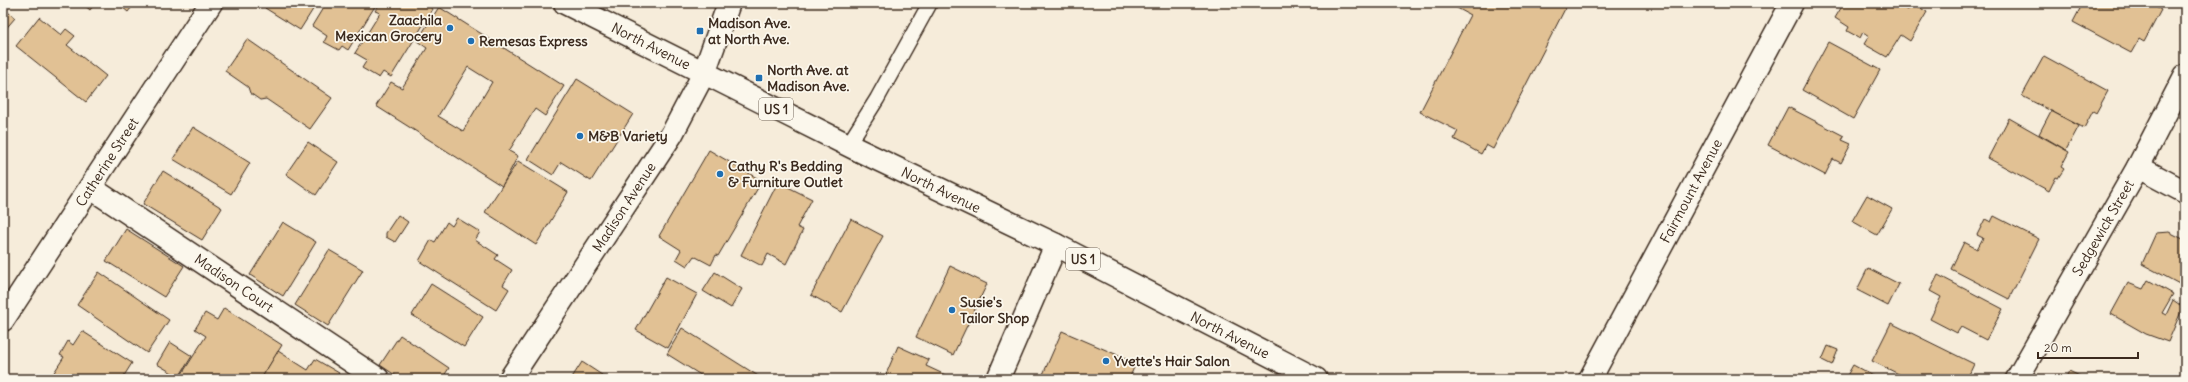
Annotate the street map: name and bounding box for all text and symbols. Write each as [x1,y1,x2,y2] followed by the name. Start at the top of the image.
[335,11,442,45] place label: Zaachila Mexican Grocery
[708,14,790,48] place label: Madison Ave. at North Ave.
[609,18,693,74] street label: North Avenue
[445,23,455,33] marker: Zaachila Mexican Grocery
[695,26,705,36] marker: Madison Ave. at North Ave.
[479,32,588,50] place label: Remesas Express
[466,36,476,46] marker: Remesas Express
[767,61,849,95] place label: North Ave. at Madison Ave.
[754,73,764,83] marker: North Ave. at Madison Ave.
[759,98,793,120] road number: US 1
[72,114,143,210] street label: Catherine Street
[588,127,668,145] place label: M&B Variety
[575,131,585,141] marker: M&B Variety
[1656,136,1726,246] street label: Fairmount Avenue
[728,157,843,191] place label: Cathy R's Bedding & Furniture Outlet
[588,159,660,255] street label: Madison Avenue
[898,163,984,217] street label: North Avenue
[715,169,725,179] marker: Cathy R's Bedding & Furniture Outlet
[2068,176,2138,279] street label: Sedgewick Street
[1066,248,1100,270] road number: US 1
[191,250,277,316] street label: Madison Court
[960,293,1029,327] place label: Susie's Tailor Shop
[947,305,957,315] marker: Susie's Tailor Shop
[1188,307,1272,363] street label: North Avenue
[2038,334,2138,360] scale bar
[2044,340,2072,355] text: 20 m
[1113,352,1230,370] place label: Yvette's Hair Salon
[1101,356,1111,366] marker: Yvette's Hair Salon

